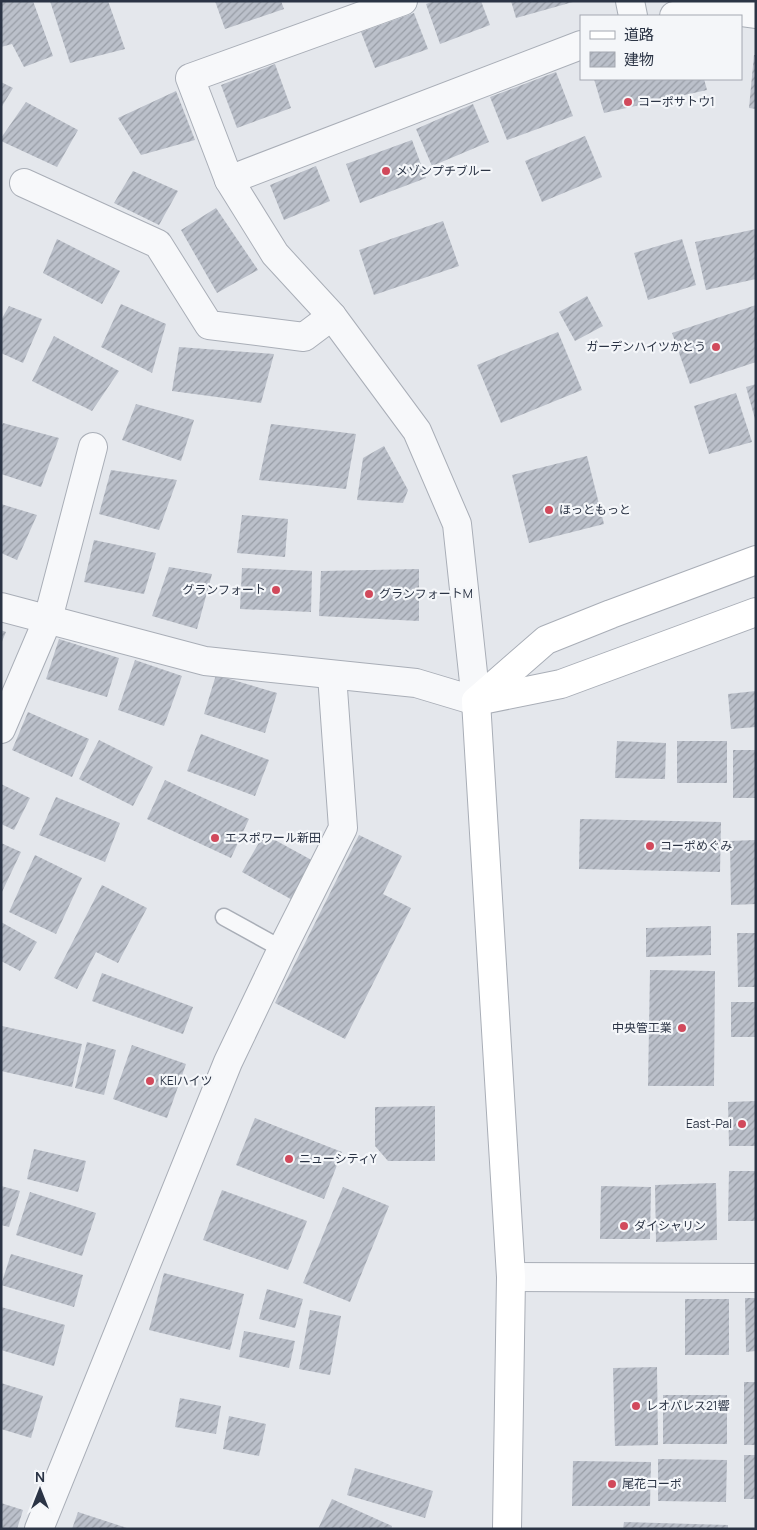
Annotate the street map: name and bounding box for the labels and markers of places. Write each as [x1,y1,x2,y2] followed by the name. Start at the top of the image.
[638,93,715,110] place label: コーポサトウ1
[622,96,634,108] marker: コーポサトウ1
[396,162,492,179] place label: メゾンプチブルー
[380,165,392,177] marker: メゾンプチブルー
[586,338,706,355] place label: ガーデンハイツかとう
[710,341,722,353] marker: ガーデンハイツかとう
[559,501,631,518] place label: ほっともっと
[543,504,555,516] marker: ほっともっと
[182,581,266,598] place label: グランフォート
[270,584,282,596] marker: グランフォート
[379,585,473,602] place label: グランフォートM
[363,588,375,600] marker: グランフォートM
[225,829,321,846] place label: エスポワール新田
[209,832,221,844] marker: エスポワール新田
[660,837,732,854] place label: コーポめぐみ
[644,840,656,852] marker: コーポめぐみ
[612,1019,672,1036] place label: 中央管工業
[676,1022,688,1034] marker: 中央管工業
[160,1072,213,1089] place label: KEIハイツ
[144,1075,156,1087] marker: KEIハイツ
[686,1115,732,1132] place label: East-Pal
[736,1118,748,1130] marker: East-Pal
[299,1150,377,1167] place label: ニューシティY
[283,1153,295,1165] marker: ニューシティY
[634,1217,706,1234] place label: ダイシャリン
[618,1220,630,1232] marker: ダイシャリン
[646,1397,730,1414] place label: レオパレス21響
[630,1400,642,1412] marker: レオパレス21響
[622,1475,682,1492] place label: 尾花コーポ
[606,1478,618,1490] marker: 尾花コーポ

